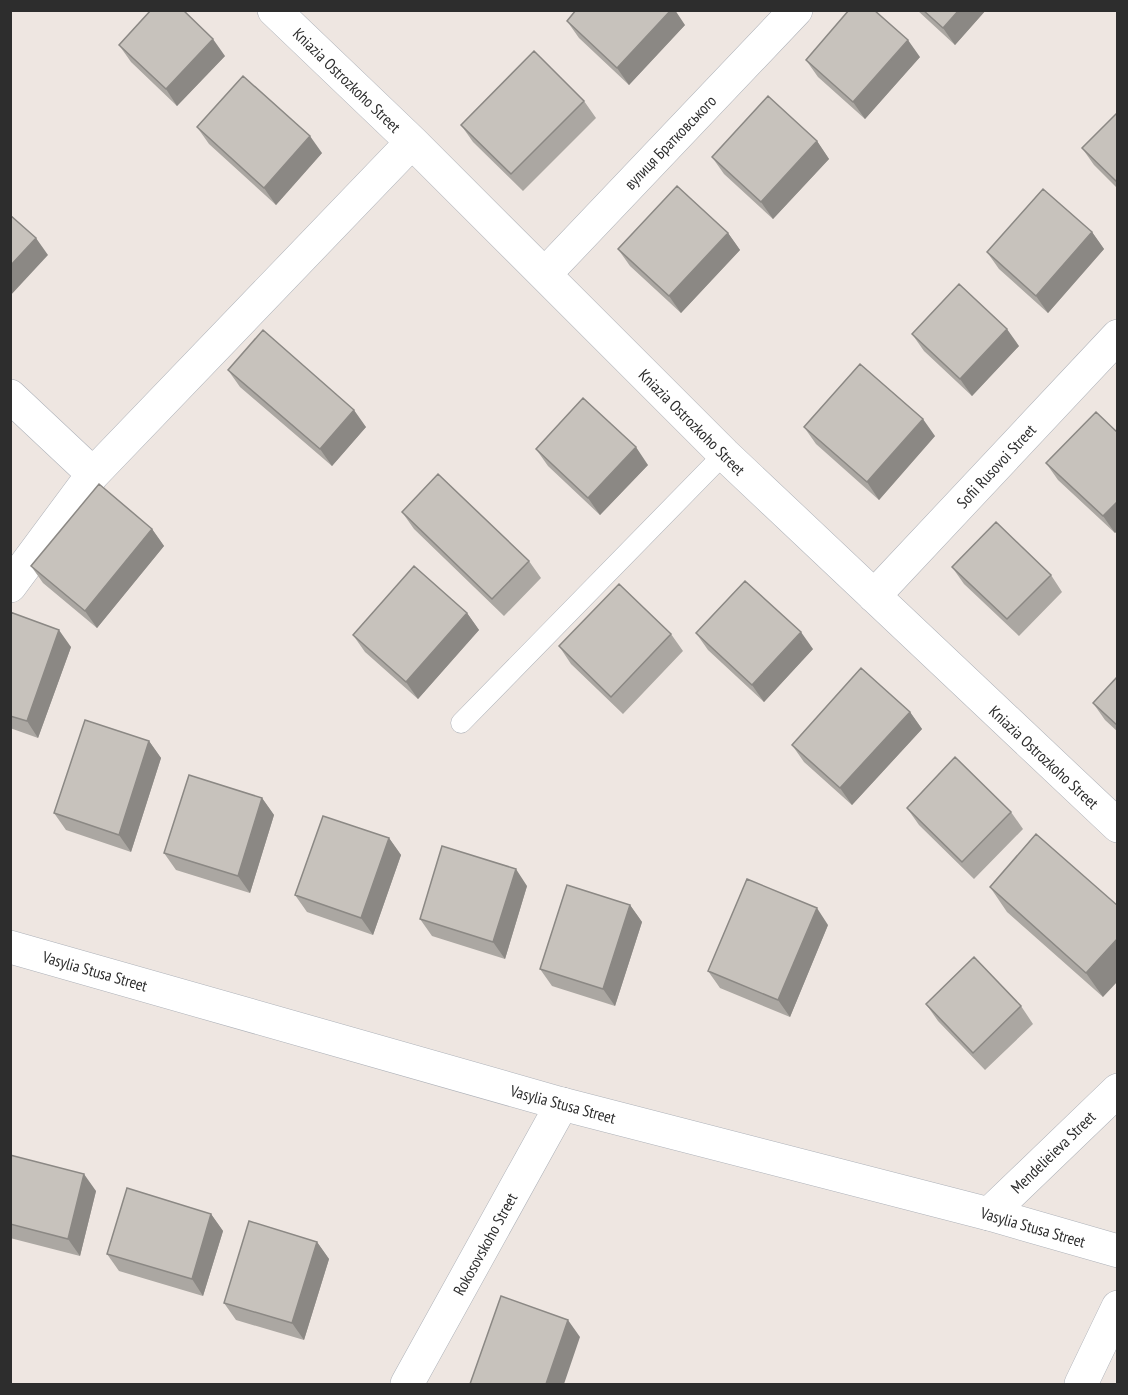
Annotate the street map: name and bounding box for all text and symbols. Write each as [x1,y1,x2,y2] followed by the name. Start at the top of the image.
[289,23,406,137] street label: Kniazia Ostrozkoho Street
[620,91,720,193] street label: вулиця Братковського
[635,365,750,480] street label: Kniazia Ostrozkoho Street
[952,419,1040,512] street label: Sofii Rusovoi Street
[985,701,1103,813] street label: Kniazia Ostrozkoho Street
[39,946,150,996] street label: Vasylia Stusa Street
[507,1080,618,1128] street label: Vasylia Stusa Street
[1006,1106,1100,1197] street label: Mendelieieva Street
[449,1189,522,1299] street label: Rokosovskoho Street
[977,1202,1088,1252] street label: Vasylia Stusa Street

